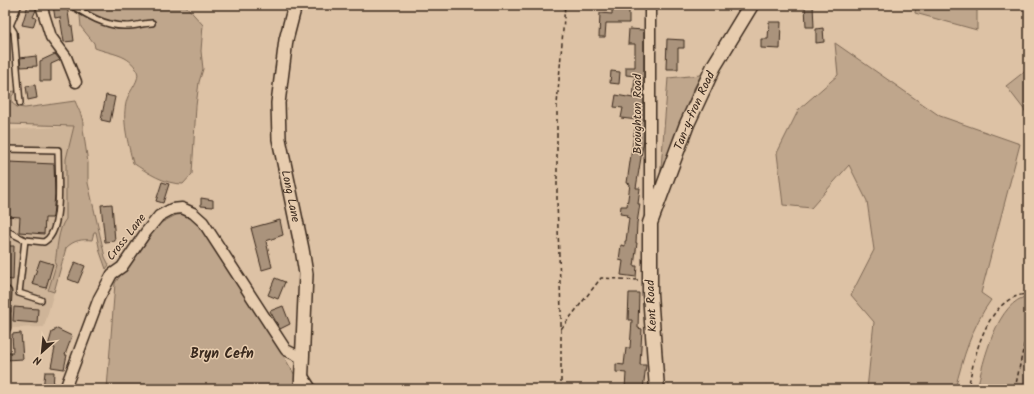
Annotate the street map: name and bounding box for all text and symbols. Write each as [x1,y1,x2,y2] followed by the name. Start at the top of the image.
[669,67,721,153] street label: Tan-y-fron Road
[628,73,647,154] street label: Broughton Road
[276,168,305,225] street label: Long Lane
[102,209,151,265] street label: Cross Lane
[641,278,662,333] street label: Kent Road
[22,332,62,372] north arrow
[190,343,254,365] district label: Bryn Cefn
[31,350,45,370] text: N

